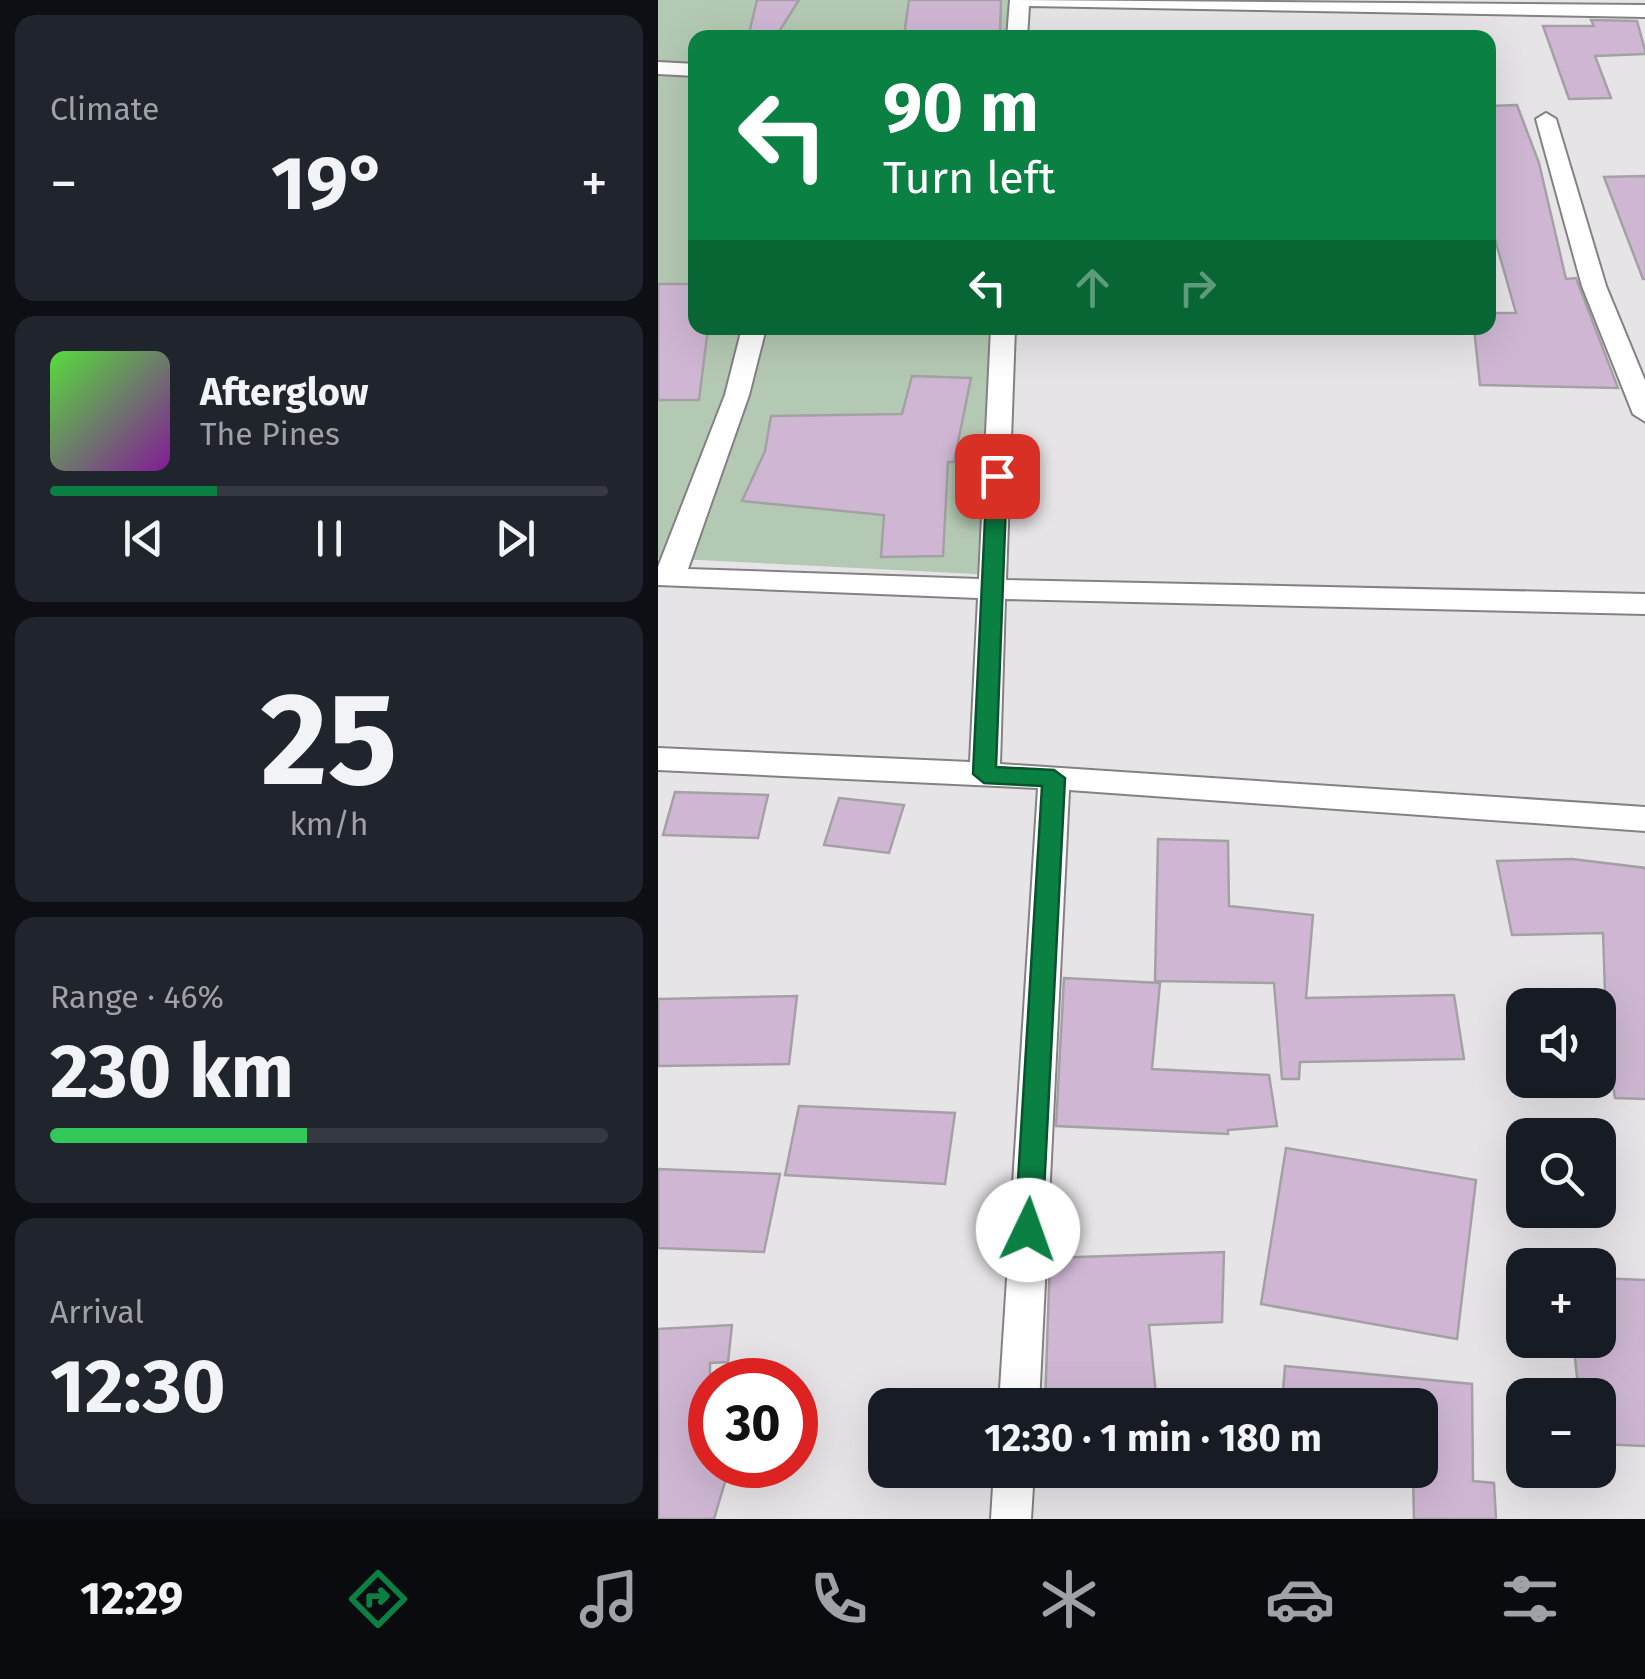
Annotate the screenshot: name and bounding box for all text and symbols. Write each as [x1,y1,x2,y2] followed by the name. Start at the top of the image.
[883,66,1039,150] text: 90 m
[718,70,848,200] icon: left
[50,90,159,128] text: Climate
[271,139,387,229] text: 19°
[50,151,78,217] text: −
[581,151,608,217] text: +
[883,151,1055,205] text: Turn left
[960,260,1015,315] icon: left
[1065,260,1120,315] icon: ahead
[1170,260,1225,315] icon: right
[200,369,368,415] text: Afterglow
[200,415,340,453] text: The Pines
[955,434,1040,519] pin
[970,449,1025,504] icon: arrive
[116,511,171,566] icon: previous
[302,511,357,566] icon: pause
[488,511,543,566] icon: next
[261,662,397,818] text: 25
[289,805,369,843] text: km/h
[50,978,224,1016] text: Range · 46%
[1506,988,1616,1488] map controls
[1506,988,1616,1098] button: sound
[50,1027,294,1117] text: 230 km
[1506,1118,1616,1228] button: search
[976,1178,1080,1282] position arrow
[1506,1248,1616,1358] button: +
[50,1293,144,1331] text: Arrival
[50,1342,226,1432] text: 12:30
[688,1358,818,1488] speed limit sign: 30
[1506,1378,1616,1488] button: −
[984,1415,1322,1461] text: 12:30 · 1 min · 180 m
[343,1564,413,1634] icon: directions
[574,1564,644,1634] icon: music
[804,1564,874,1634] icon: phone
[1034,1564,1104,1634] icon: climate
[1265,1564,1335,1634] icon: car
[1495,1564,1565,1634] icon: filters
[80,1572,183,1626] text: 12:29

